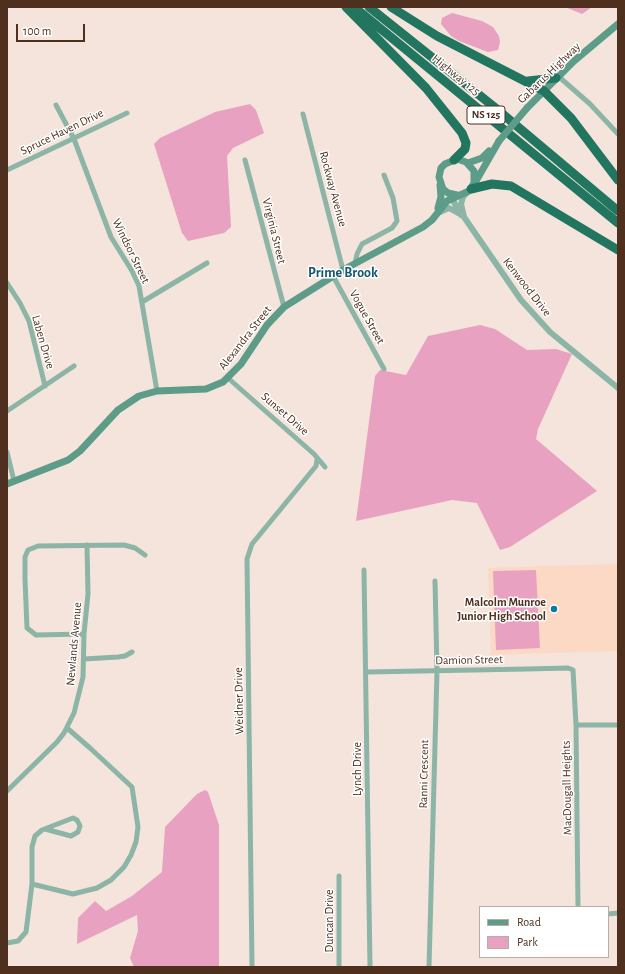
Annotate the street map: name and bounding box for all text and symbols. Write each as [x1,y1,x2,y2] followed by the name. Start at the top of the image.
[18,16,87,42] scale bar
[23,25,51,37] text: 100 m
[515,39,583,107] street label: Gabarus Highway
[429,51,483,99] street label: Highway 125
[18,106,106,158] street label: Spruce Haven Drive
[467,106,505,124] road number: NS 125
[316,150,350,228] street label: Rockway Avenue
[259,197,289,265] street label: Virginia Street
[109,216,153,286] street label: Windsor Street
[500,255,554,319] street label: Kenwood Drive
[308,265,378,281] district label: Prime Brook
[346,287,388,347] street label: Vogue Street
[215,303,275,373] street label: Alexandra Street
[28,313,58,371] street label: Laben Drive
[258,389,312,439] street label: Sunset Drive
[457,595,546,623] place label: Malcolm Munroe Junior High School
[63,602,85,686] street label: Newlands Avenue
[549,604,559,614] marker: Malcolm Munroe Junior High School
[435,652,503,668] street label: Damion Street
[231,667,247,735] street label: Weidner Drive
[416,739,432,809] street label: Ranni Crescent
[559,740,575,836] street label: MacDougall Heights
[350,742,364,796] street label: Lynch Drive
[322,890,336,952] street label: Duncan Drive
[479,906,609,958] legend
[517,916,541,928] text: Road
[517,936,538,948] text: Park

